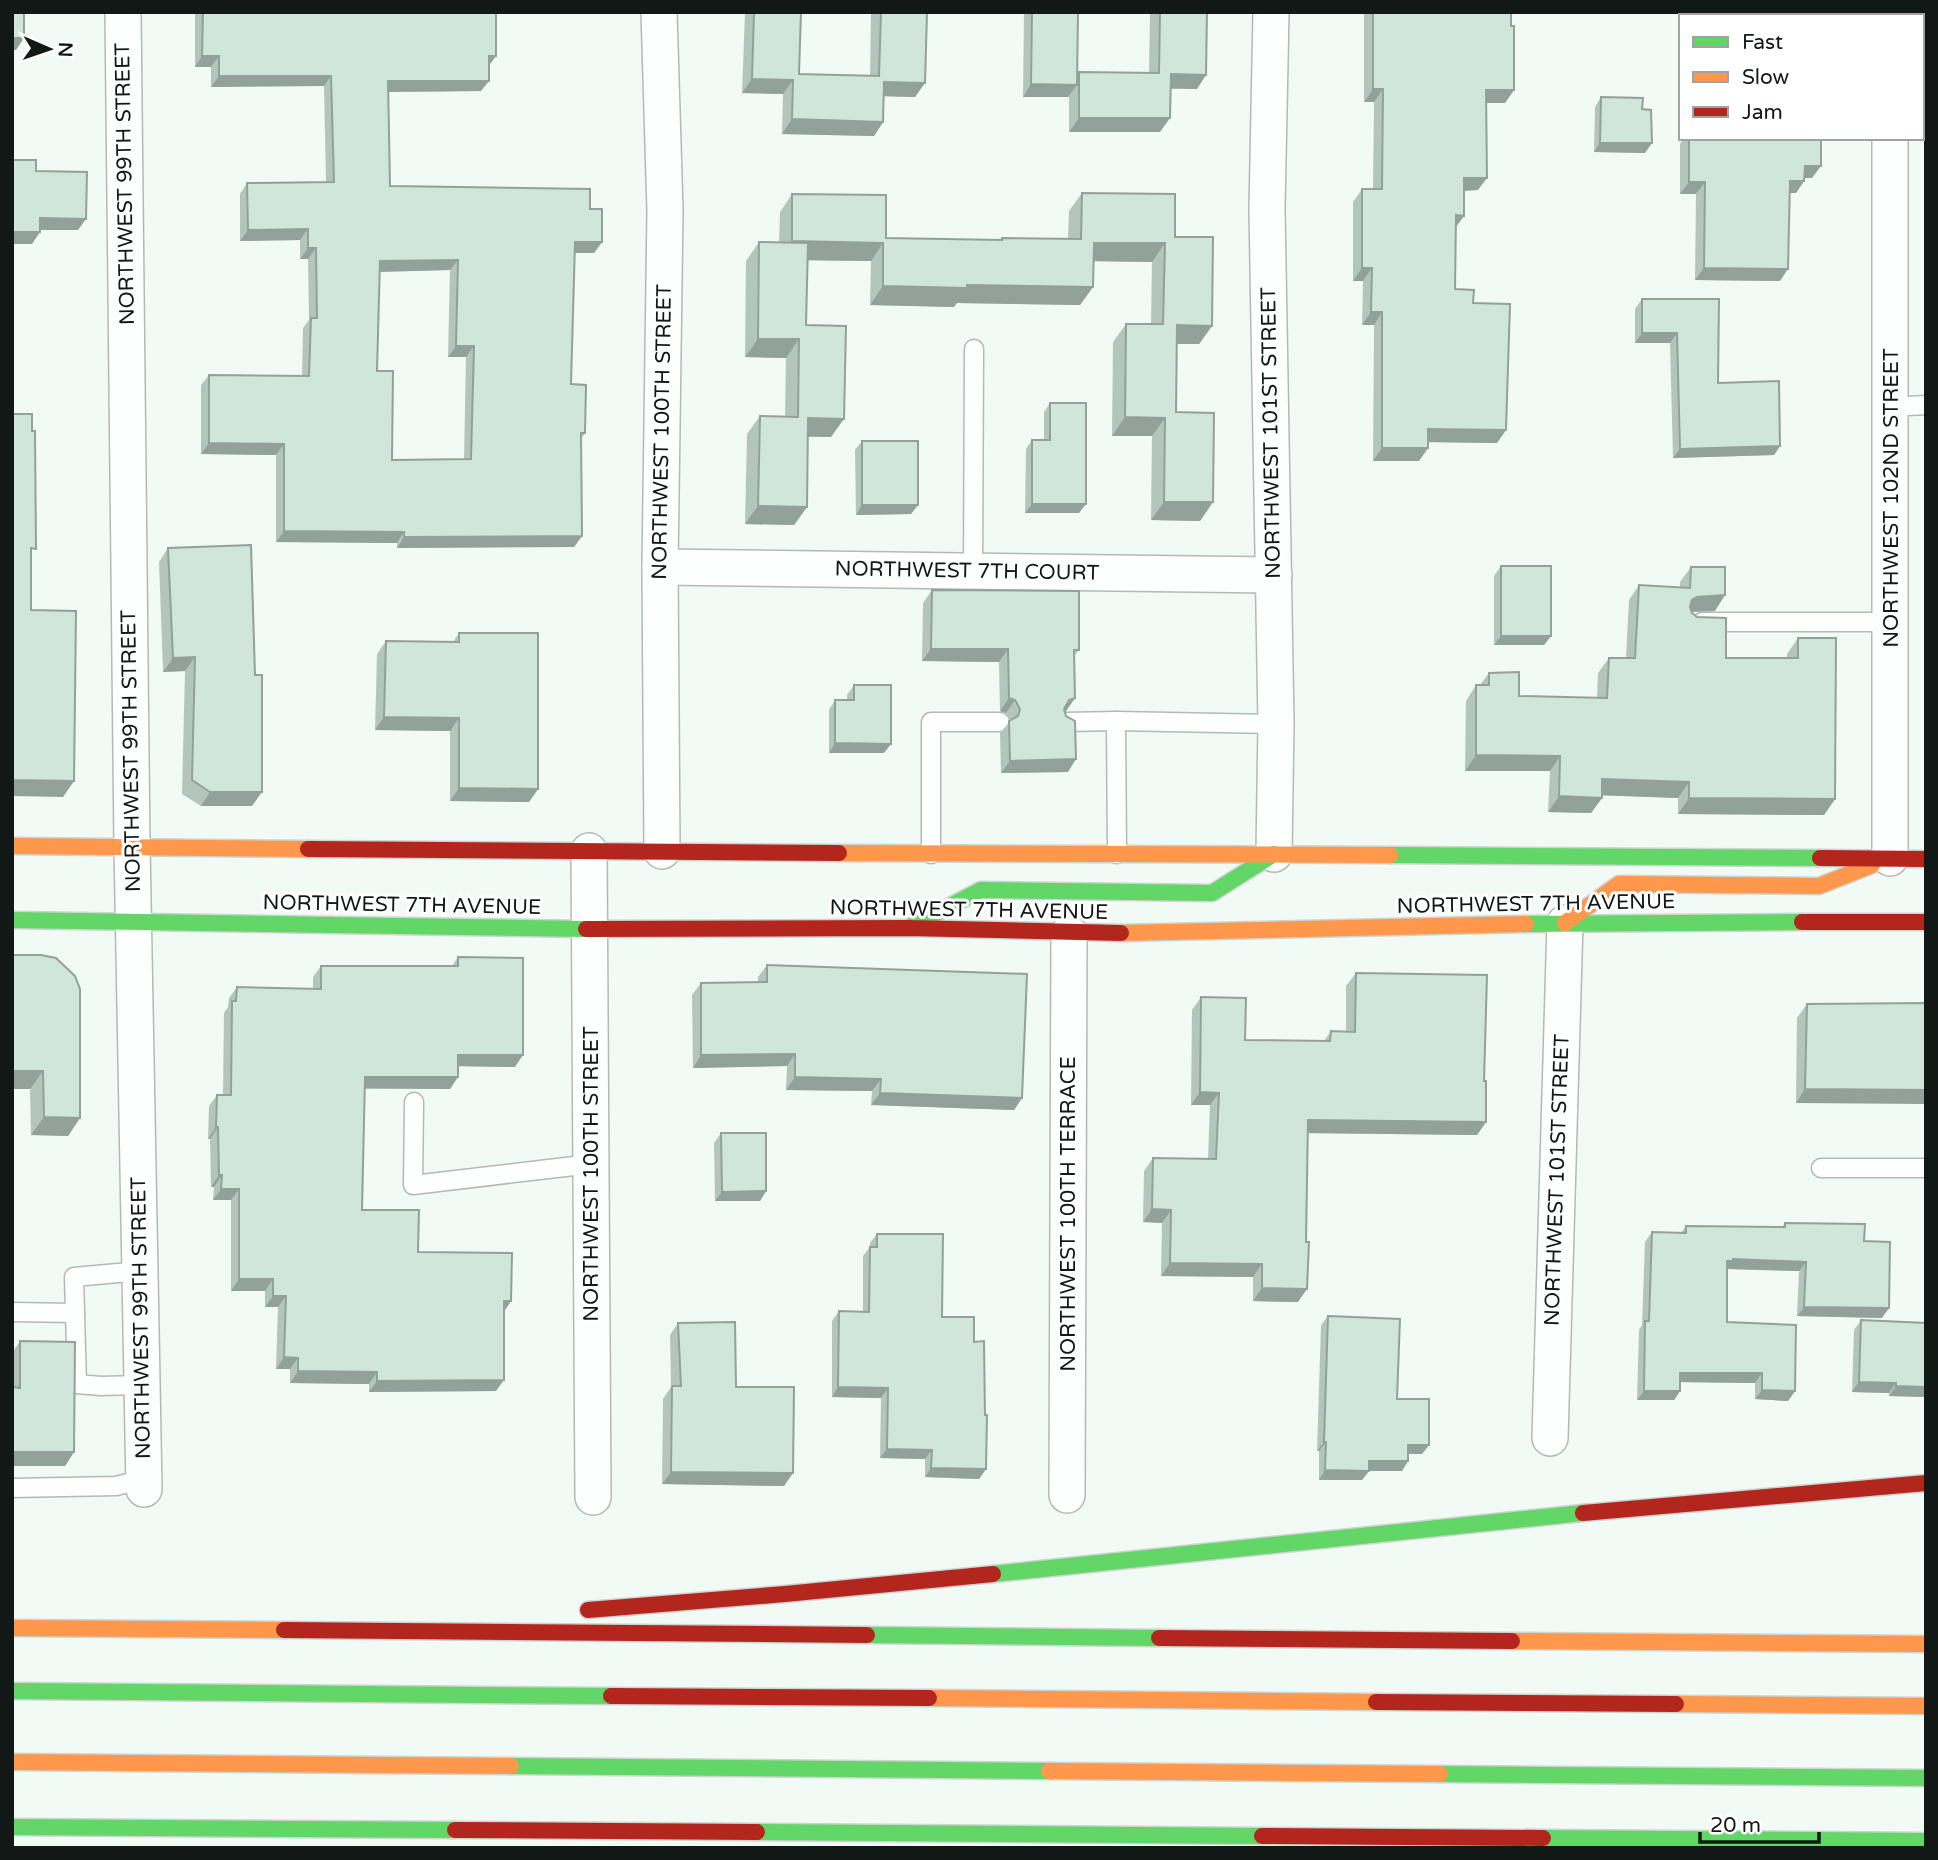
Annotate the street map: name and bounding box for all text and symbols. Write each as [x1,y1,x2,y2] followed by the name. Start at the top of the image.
[14,14,84,84] north arrow
[1679,14,1924,140] legend
[1742,30,1783,55] text: Fast
[54,42,76,58] text: N
[110,42,140,325] street label: NORTHWEST 99TH STREET
[1742,65,1790,90] text: Slow
[1742,100,1783,125] text: Jam
[647,284,677,580] street label: NORTHWEST 100TH STREET
[1256,287,1286,579] street label: NORTHWEST 101ST STREET
[1879,348,1904,648] street label: NORTHWEST 102ND STREET
[834,556,1100,586] street label: NORTHWEST 7TH COURT
[116,609,146,892] street label: NORTHWEST 99TH STREET
[1396,889,1676,919] street label: NORTHWEST 7TH AVENUE
[262,890,542,920] street label: NORTHWEST 7TH AVENUE
[829,895,1109,925] street label: NORTHWEST 7TH AVENUE
[579,1026,604,1322] street label: NORTHWEST 100TH STREET
[1539,1033,1575,1326] street label: NORTHWEST 101ST STREET
[1056,1056,1081,1372] street label: NORTHWEST 100TH TERRACE
[126,1176,156,1459] street label: NORTHWEST 99TH STREET
[1700,1800,1819,1844] scale bar
[1710,1813,1761,1838] text: 20 m

